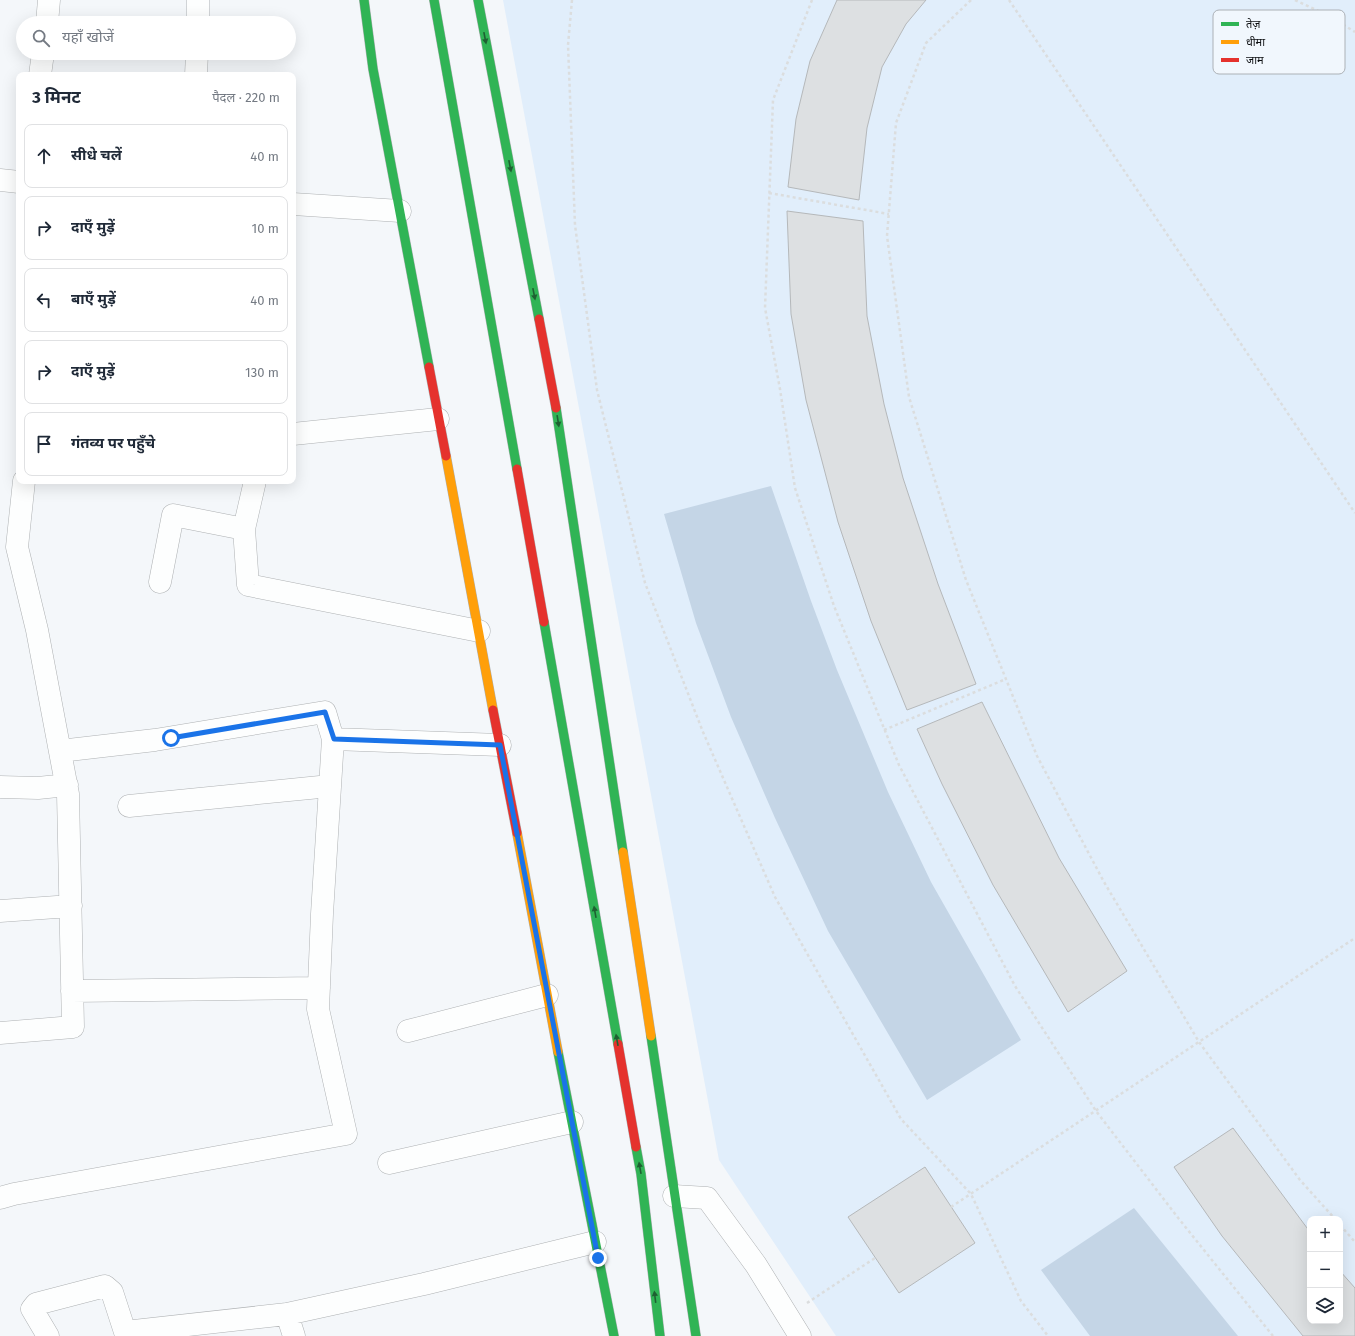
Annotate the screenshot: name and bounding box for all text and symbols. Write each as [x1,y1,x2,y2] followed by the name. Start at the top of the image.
[1213,10,1345,74] legend
[16,16,296,60] search box
[1246,18,1261,31] text: तेज़
[30,27,52,49] icon: search
[62,28,114,46] text: यहाँ खोजें
[483,32,489,44] one-way arrow
[1246,36,1265,49] text: धीमा
[1246,54,1264,67] text: जाम
[32,87,81,108] text: 3 मिनट
[212,90,280,105] text: पैदल · 220 m
[33,145,55,167] icon: ahead
[71,146,122,164] text: सीधे चलें
[250,149,279,164] text: 40 m
[507,160,513,172] one-way arrow
[33,217,55,239] icon: right
[71,218,115,236] text: दाएँ मुड़ें
[252,221,279,236] text: 10 m
[531,288,537,300] one-way arrow
[33,289,55,311] icon: left
[71,290,116,308] text: बाएँ मुड़ें
[250,293,279,308] text: 40 m
[33,361,55,383] icon: right
[71,362,115,380] text: दाएँ मुड़ें
[245,365,279,380] text: 130 m
[555,415,561,428] one-way arrow
[33,433,55,455] icon: arrive
[71,434,155,452] text: गंतव्य पर पहुँचे
[162,729,180,747] route start
[591,906,597,918] one-way arrow
[614,1034,620,1046] one-way arrow
[637,1162,643,1174] one-way arrow
[1307,1216,1343,1324] map controls
[1307,1216,1343,1252] button: +
[589,1249,607,1267] route end
[1307,1252,1343,1288] button: −
[1307,1288,1343,1324] button: layers
[652,1291,658,1303] one-way arrow

